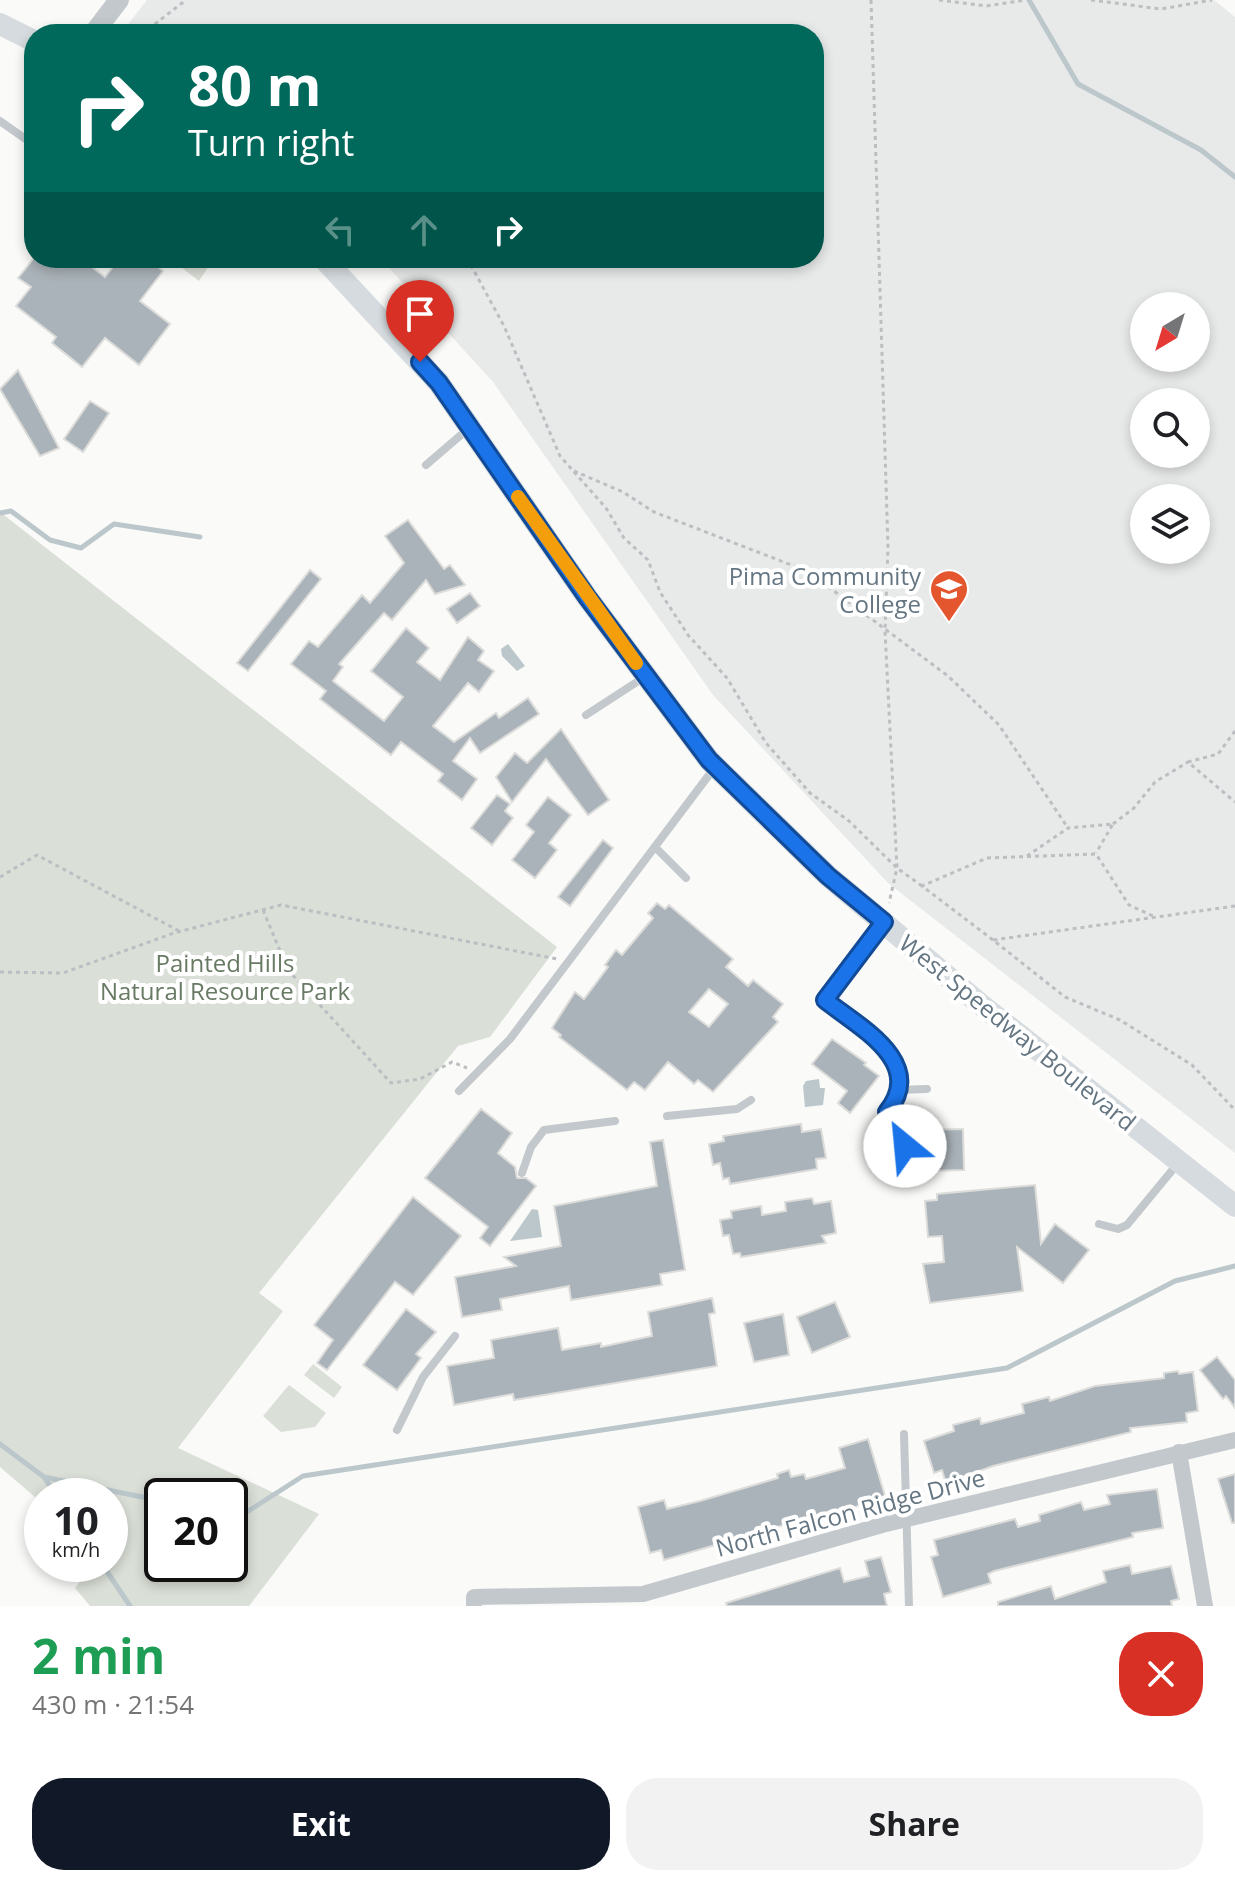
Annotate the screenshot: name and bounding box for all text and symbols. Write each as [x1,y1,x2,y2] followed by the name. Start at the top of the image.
[188,46,322,122] text: 80 m
[56,56,160,160] icon: right
[188,118,354,167] text: Turn right
[318,208,362,252] icon: left
[402,208,446,252] icon: ahead
[486,208,530,252] icon: right
[386,280,454,362] pin
[398,292,442,336] icon: arrive
[1130,292,1210,372] north arrow
[1130,292,1210,564] map controls
[1130,388,1210,468] button: search
[1130,484,1210,564] button: layers
[729,559,922,620] place label: Pima Community College
[928,568,970,623] school or university icon: Pima Community College
[893,926,1143,1138] street label: West Speedway Boulevard
[100,946,350,1007] park label: Painted Hills Natural Resource Park
[863,1104,947,1188] position arrow
[712,1460,988,1564] street label: North Falcon Ridge Drive
[144,1478,248,1582] speed limit sign: 20
[53,1492,99,1547] text: 10
[52,1536,100,1563] text: km/h
[32,1623,165,1688] text: 2 min
[1119,1632,1203,1716] button: close
[32,1686,194,1722] text: 430 m · 21:54
[32,1778,610,1870] button: Exit
[626,1778,1203,1870] button: Share

